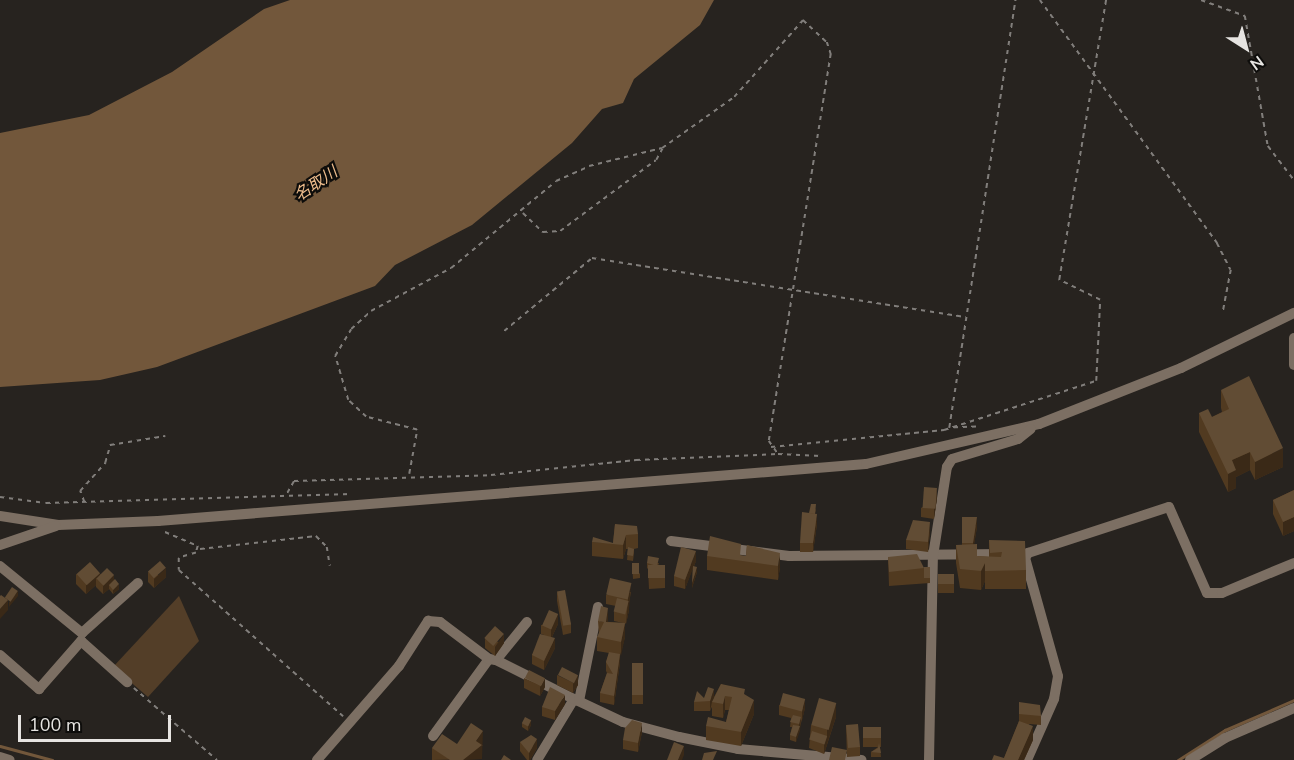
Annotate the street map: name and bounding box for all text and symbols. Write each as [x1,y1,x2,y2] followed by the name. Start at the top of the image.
[1216,18,1276,78] north arrow
[1245,50,1268,75] text: N
[291,163,341,205] water label: 名取川
[21,703,174,741] scale bar
[29,713,81,737] text: 100 m

